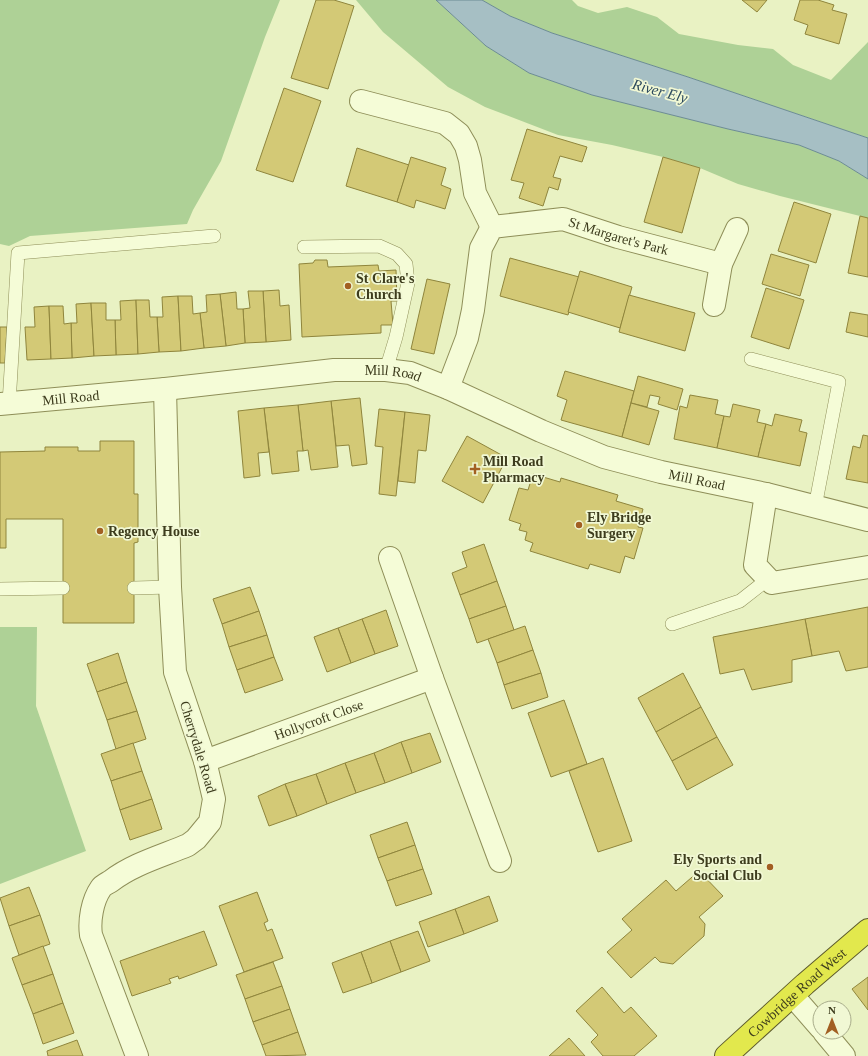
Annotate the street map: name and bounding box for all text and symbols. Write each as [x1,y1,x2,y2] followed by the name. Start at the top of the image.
[630,76,690,106] water label: River Ely
[567,214,670,257] street label: St Margaret's Park
[356,271,415,302] place label: St Clare's Church
[343,281,353,291] marker: St Clare's Church
[365,362,424,384] street label: Mill Road
[42,388,100,408] street label: Mill Road
[483,454,544,485] place label: Mill Road Pharmacy
[470,464,480,474] marker: Mill Road Pharmacy
[667,466,726,493] street label: Mill Road
[587,510,651,541] place label: Ely Bridge Surgery
[574,520,584,530] marker: Ely Bridge Surgery
[108,524,199,539] place label: Regency House
[95,526,105,536] marker: Regency House
[272,696,365,743] street label: Hollycroft Close
[177,699,219,795] street label: Cherrydale Road
[673,852,762,883] place label: Ely Sports and Social Club
[765,862,775,872] marker: Ely Sports and Social Club
[745,945,849,1040] street label: Cowbridge Road West
[812,1000,852,1040] north arrow
[828,1004,836,1016] text: N

